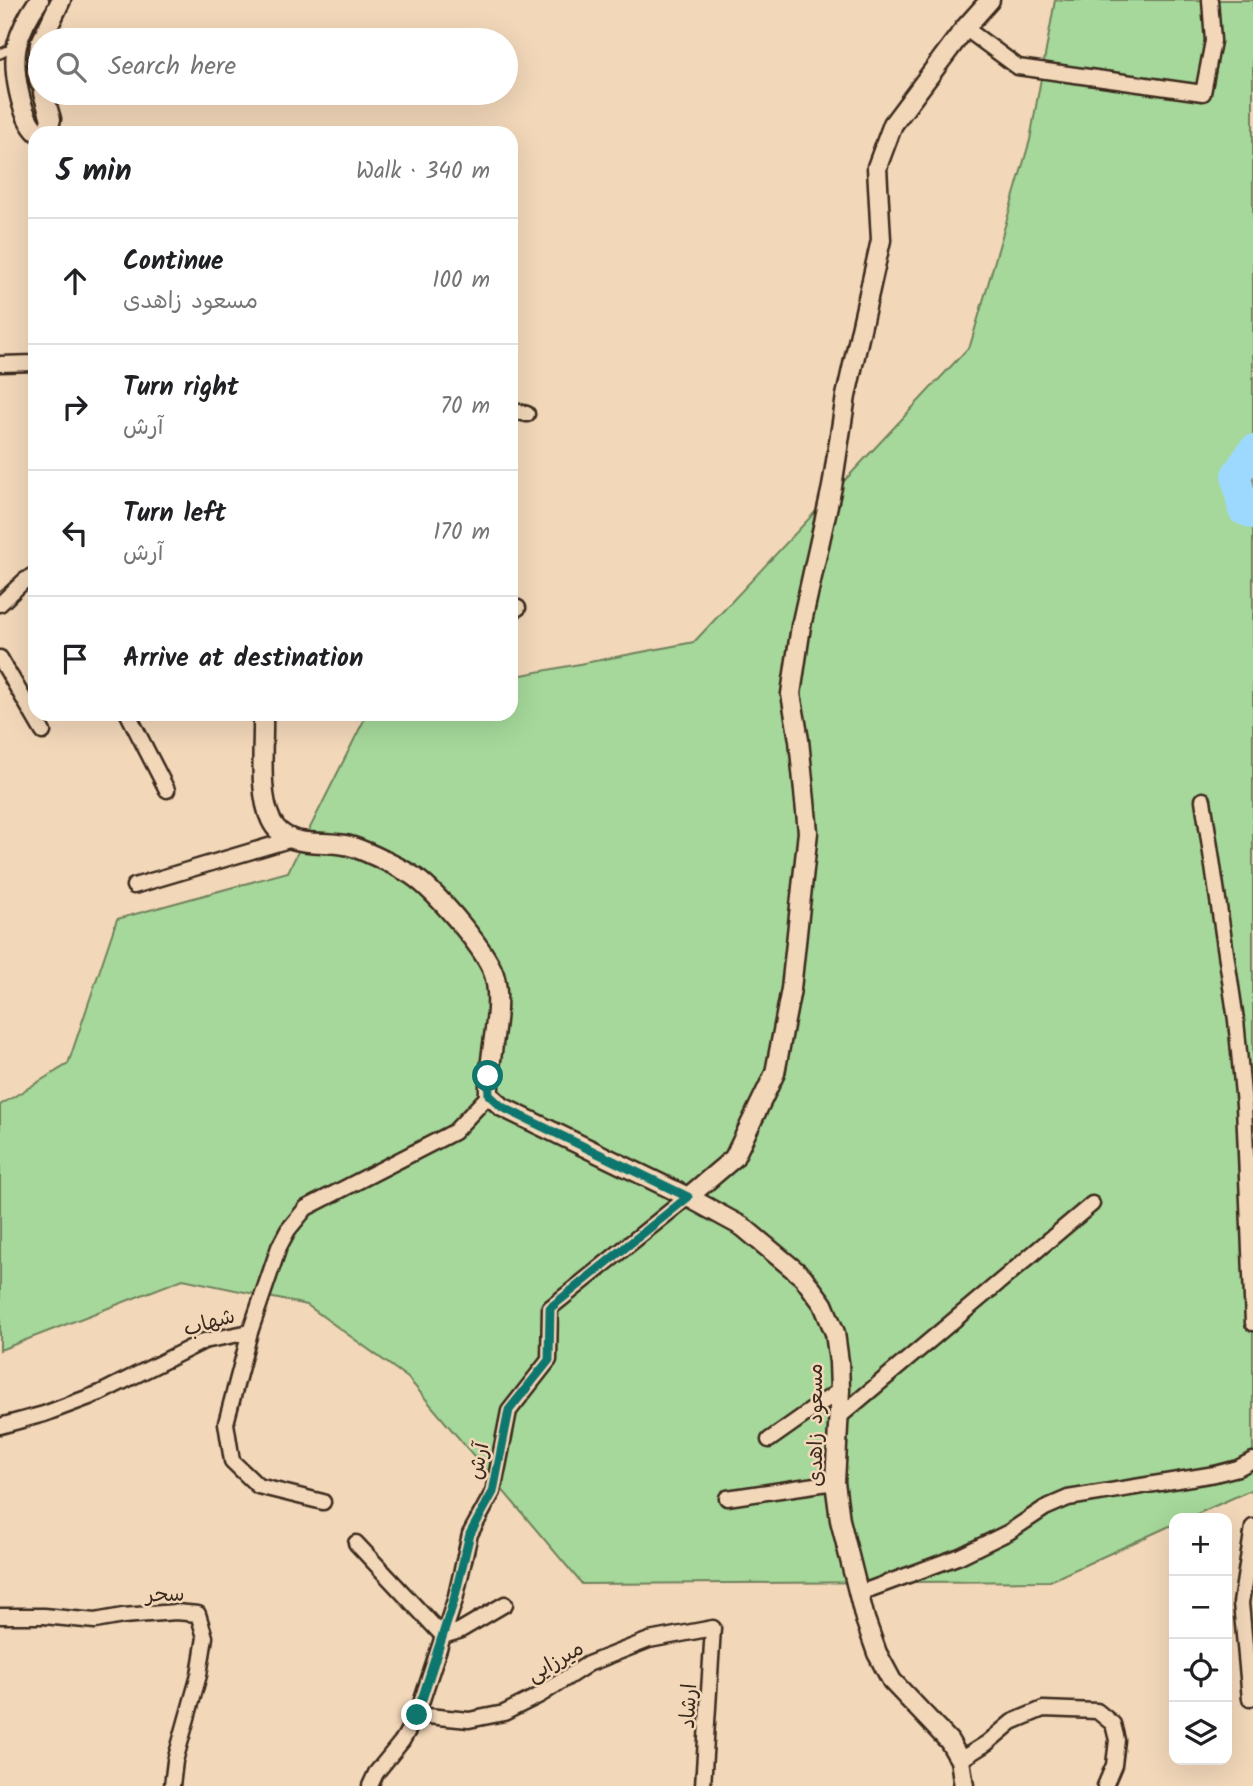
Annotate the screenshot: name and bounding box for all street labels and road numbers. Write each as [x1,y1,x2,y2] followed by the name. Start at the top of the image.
[180,1300,239,1347] street label: شهاب
[800,1363,833,1487] street label: مسعود زاهدی
[459,1439,500,1483] street label: آرش
[143,1578,185,1613] street label: سحر
[521,1633,590,1692] street label: میرزایی
[672,1683,707,1730] street label: ارشاد

